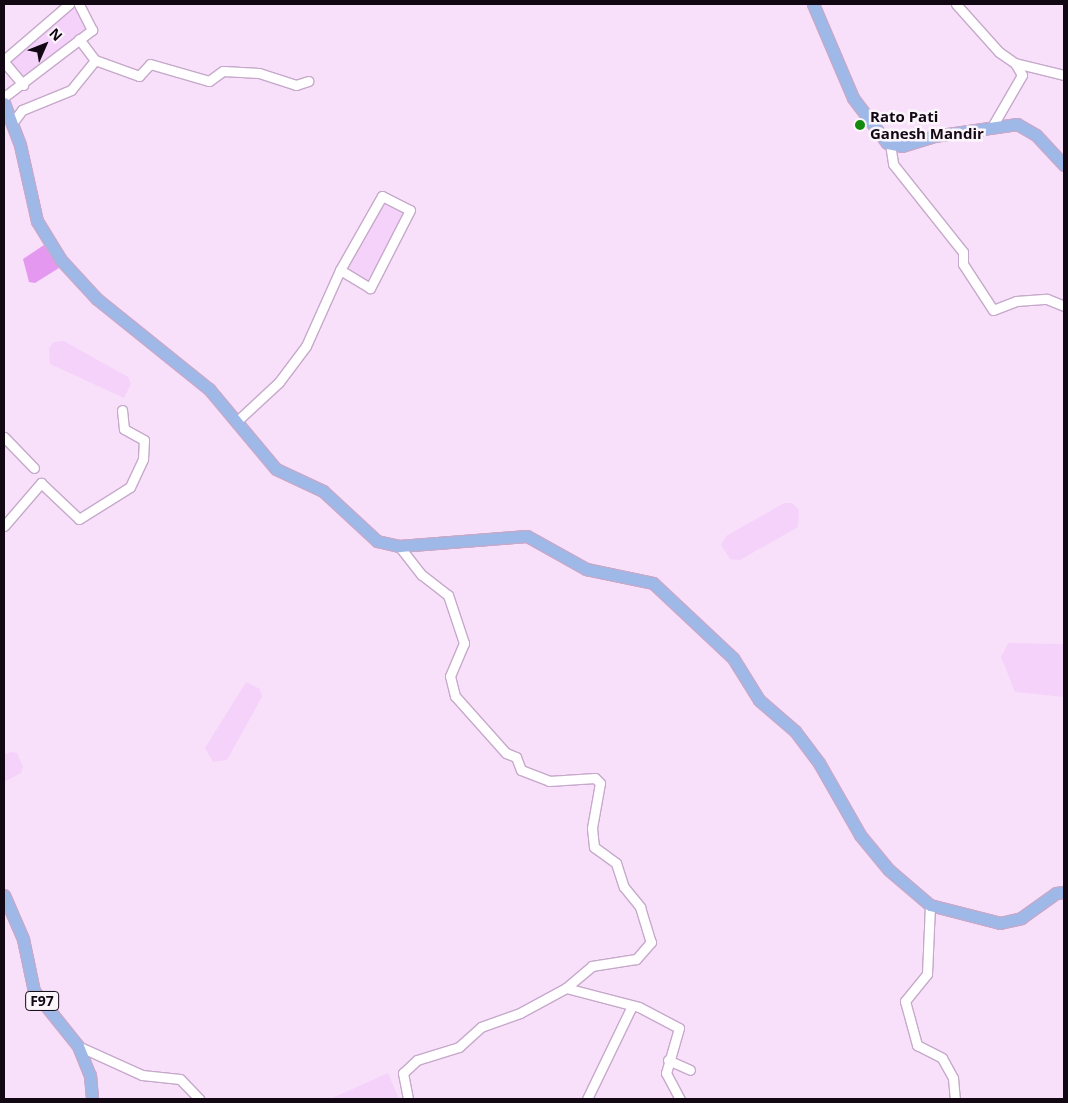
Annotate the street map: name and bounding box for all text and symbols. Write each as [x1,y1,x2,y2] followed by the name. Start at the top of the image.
[20,20,70,70] north arrow
[45,24,67,45] text: N
[870,107,984,142] place label: Rato Pati Ganesh Mandir
[854,119,866,131] marker: Rato Pati Ganesh Mandir
[24,989,60,1012] road number: F97

